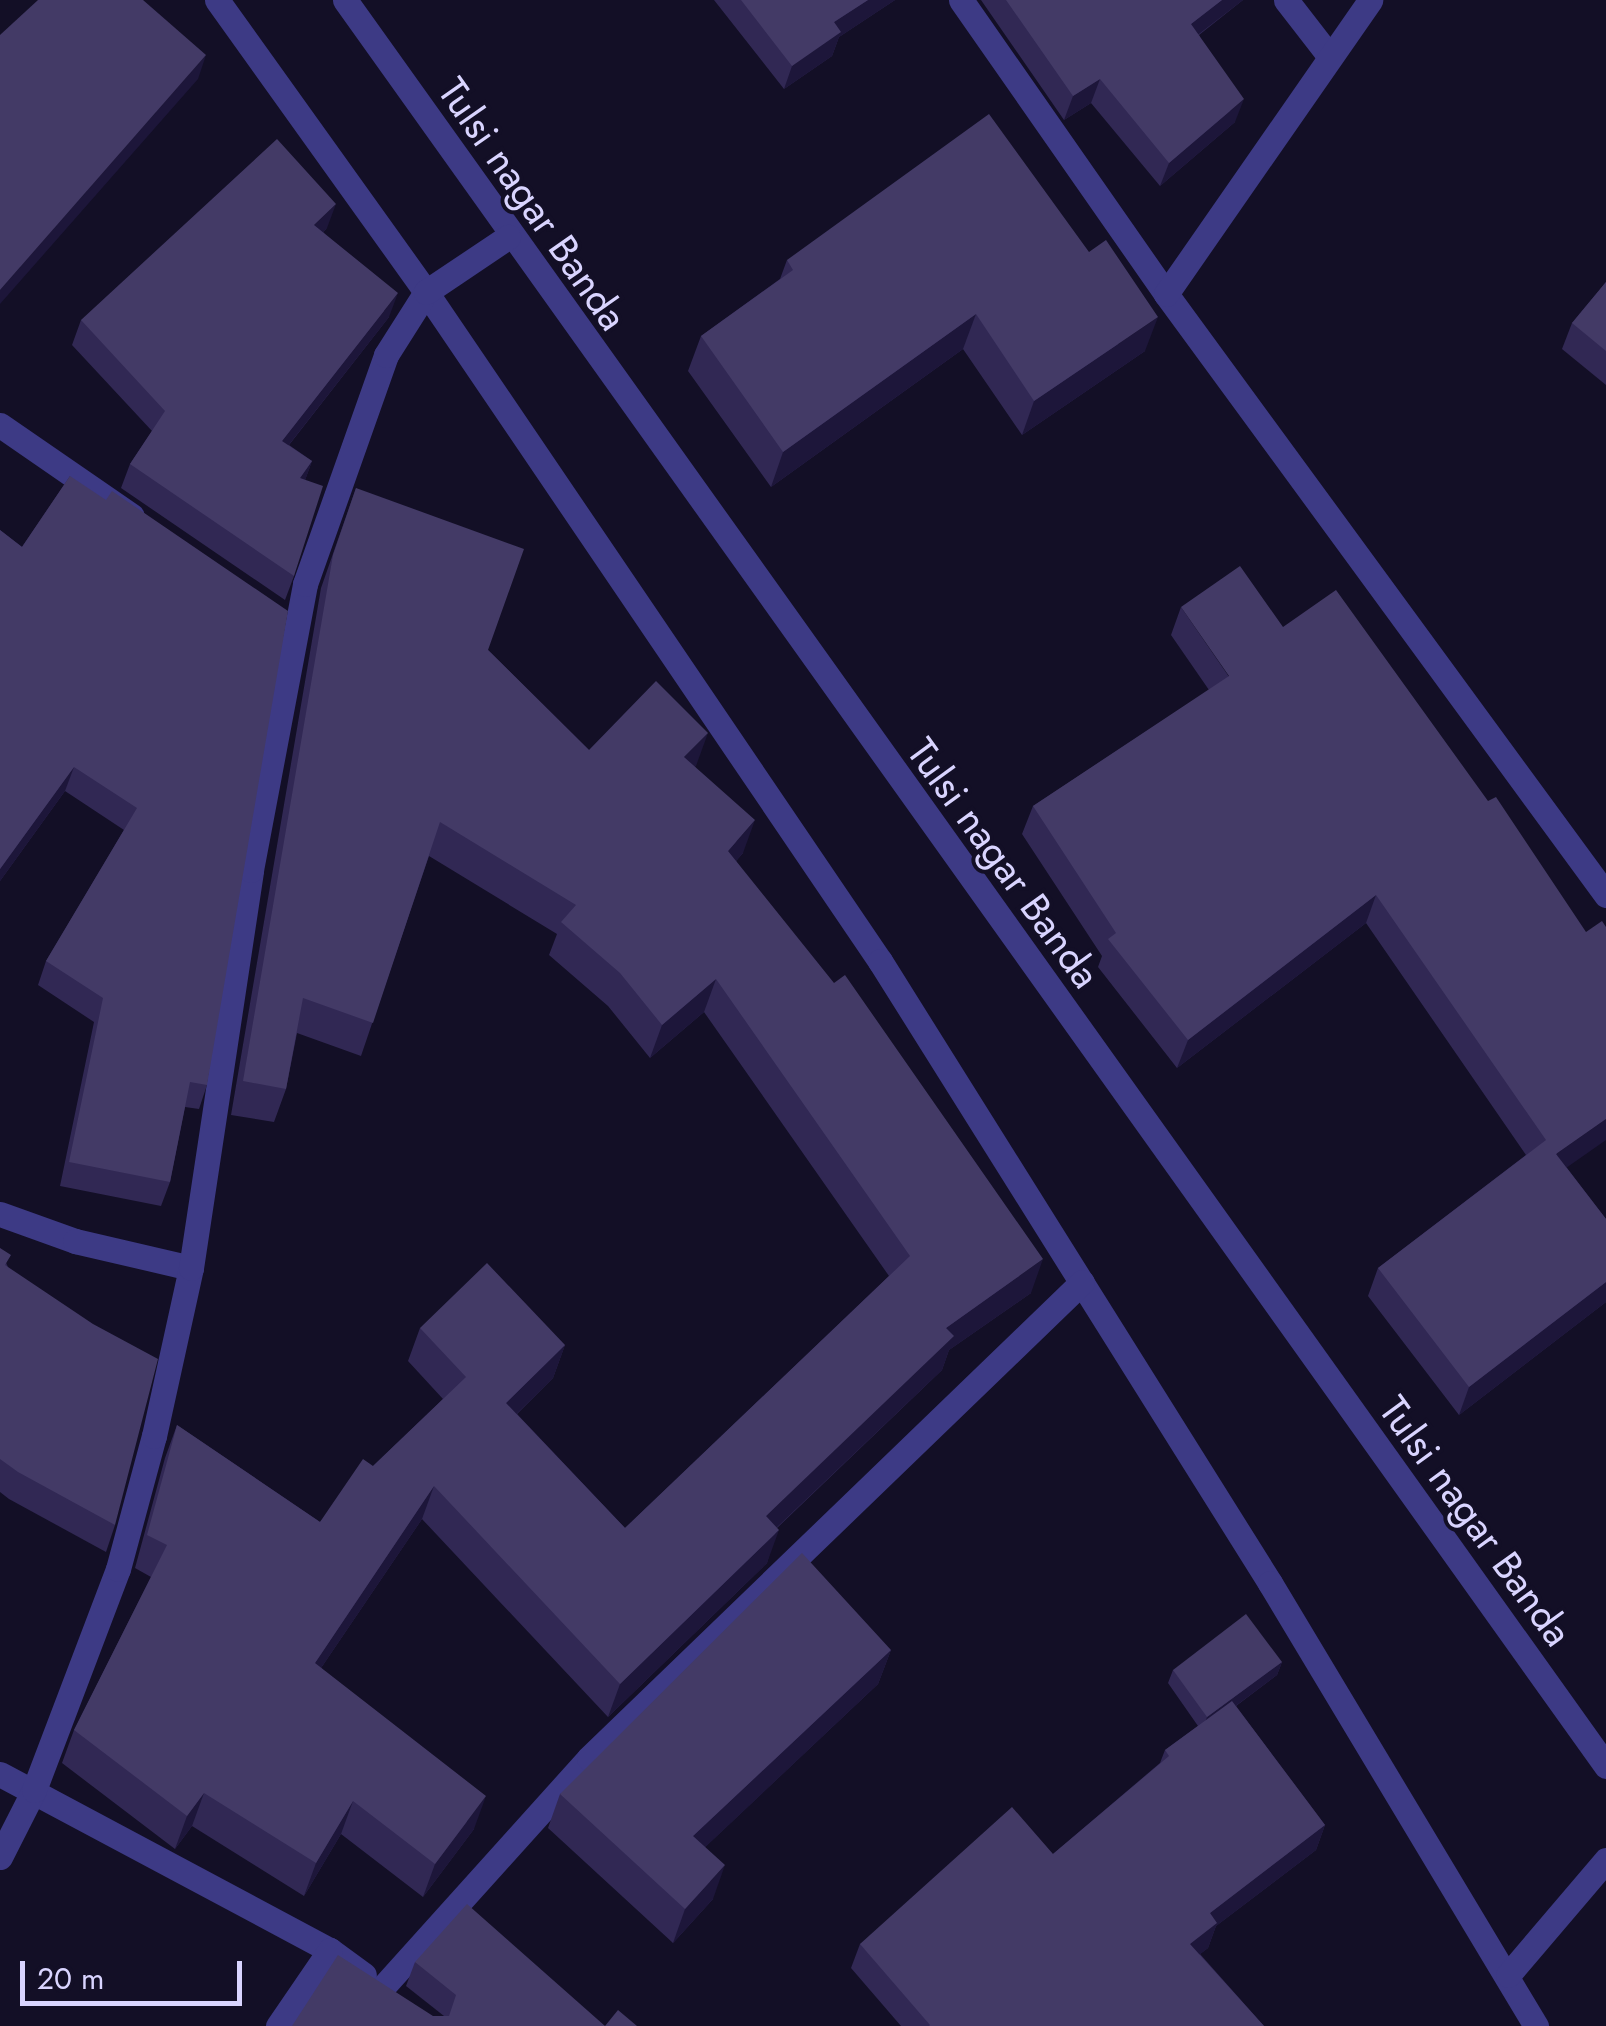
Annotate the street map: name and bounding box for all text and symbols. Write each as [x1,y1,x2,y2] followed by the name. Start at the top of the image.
[428,69,638,339] street label: Tulsi nagar Banda
[897,729,1111,997] street label: Tulsi nagar Banda
[1369,1387,1583,1655] street label: Tulsi nagar Banda
[25,1941,248,2003] scale bar
[37,1957,104,2000] text: 20 m

